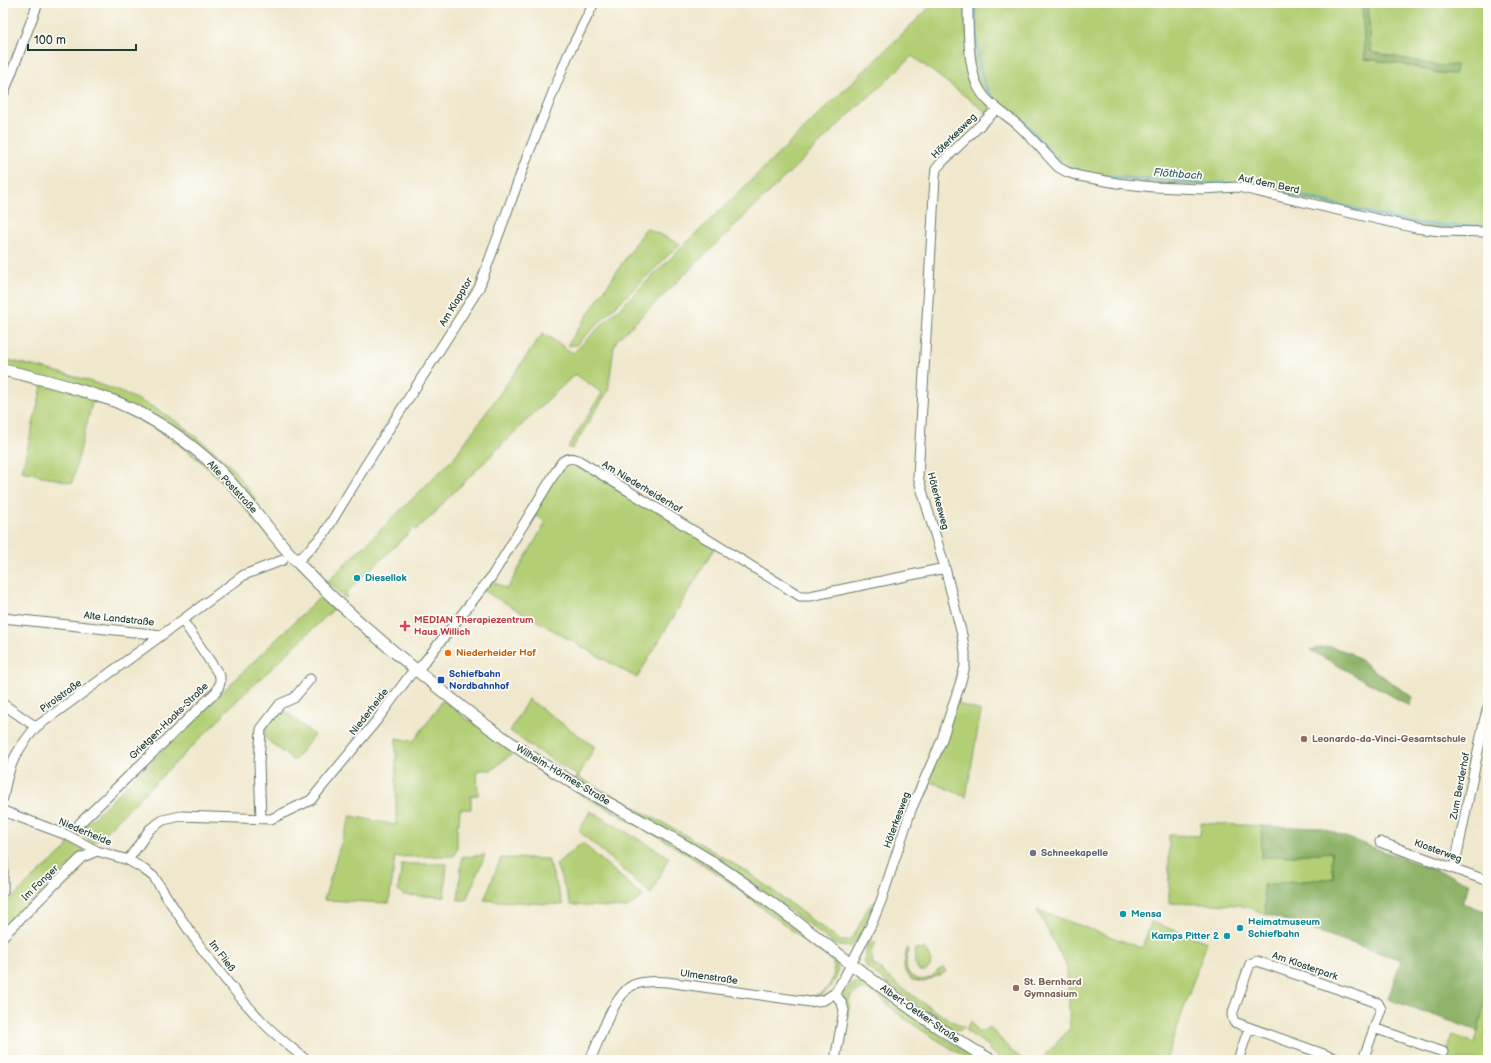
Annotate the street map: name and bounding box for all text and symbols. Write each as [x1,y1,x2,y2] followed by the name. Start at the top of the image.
[28,26,136,52] scale bar
[34,33,66,48] text: 100 m
[929,111,979,161] street label: Höterkesweg
[1153,166,1203,182] water label: Flöthbach
[1237,172,1301,196] street label: Auf dem Berd
[437,275,475,329] street label: Am Klapptor
[204,458,260,516] street label: Alte Poststraße
[600,458,684,516] street label: Am Niederheiderhof
[925,471,951,531] street label: Höterkesweg
[365,572,408,584] place label: Diesellok
[352,573,362,583] marker: Diesellok
[83,609,155,629] street label: Alte Landstraße
[414,614,534,638] place label: MEDIAN Therapiezentrum Haus Willich
[399,620,411,632] marker: MEDIAN Therapiezentrum Haus Willich
[456,647,536,659] place label: Niederheider Hof
[443,648,453,658] marker: Niederheider Hof
[449,668,509,692] place label: Schiefbahn Nordbahnhof
[436,675,446,685] marker: Schiefbahn Nordbahnhof
[38,677,84,715] street label: Pirolstraße
[127,680,211,762] street label: Grietgen-Haaks-Straße
[347,686,391,738] street label: Niederheide
[1312,733,1466,745] place label: Leonardo-da-Vinci-Gesamtschule
[1299,734,1309,744] marker: Leonardo-da-Vinci-Gesamtschule
[514,742,612,808] street label: Wilhelm-Hörmes-Straße
[1447,751,1472,822] street label: Zum Berderhof
[881,790,913,850] street label: Höterkesweg
[57,815,113,849] street label: Niederheide
[1413,837,1464,865] street label: Klosterweg
[1041,847,1108,859] place label: Schneekapelle
[1028,848,1038,858] marker: Schneekapelle
[19,862,61,903] street label: Im Fonger
[1131,908,1162,920] place label: Mensa
[1118,909,1128,919] marker: Mensa
[1248,916,1321,940] place label: Heimatmuseum Schiefbahn
[1235,923,1245,933] marker: Heimatmuseum Schiefbahn
[1151,930,1219,942] place label: Kamps Pitter 2
[1222,931,1232,941] marker: Kamps Pitter 2
[206,938,238,974] street label: Im Fließ
[1271,949,1339,983] street label: Am Klosterpark
[679,967,739,987] street label: Ulmenstraße
[1024,976,1082,1000] place label: St. Bernhard Gymnasium
[878,982,962,1046] street label: Albert-Oetker-Straße
[1011,983,1021,993] marker: St. Bernhard Gymnasium

